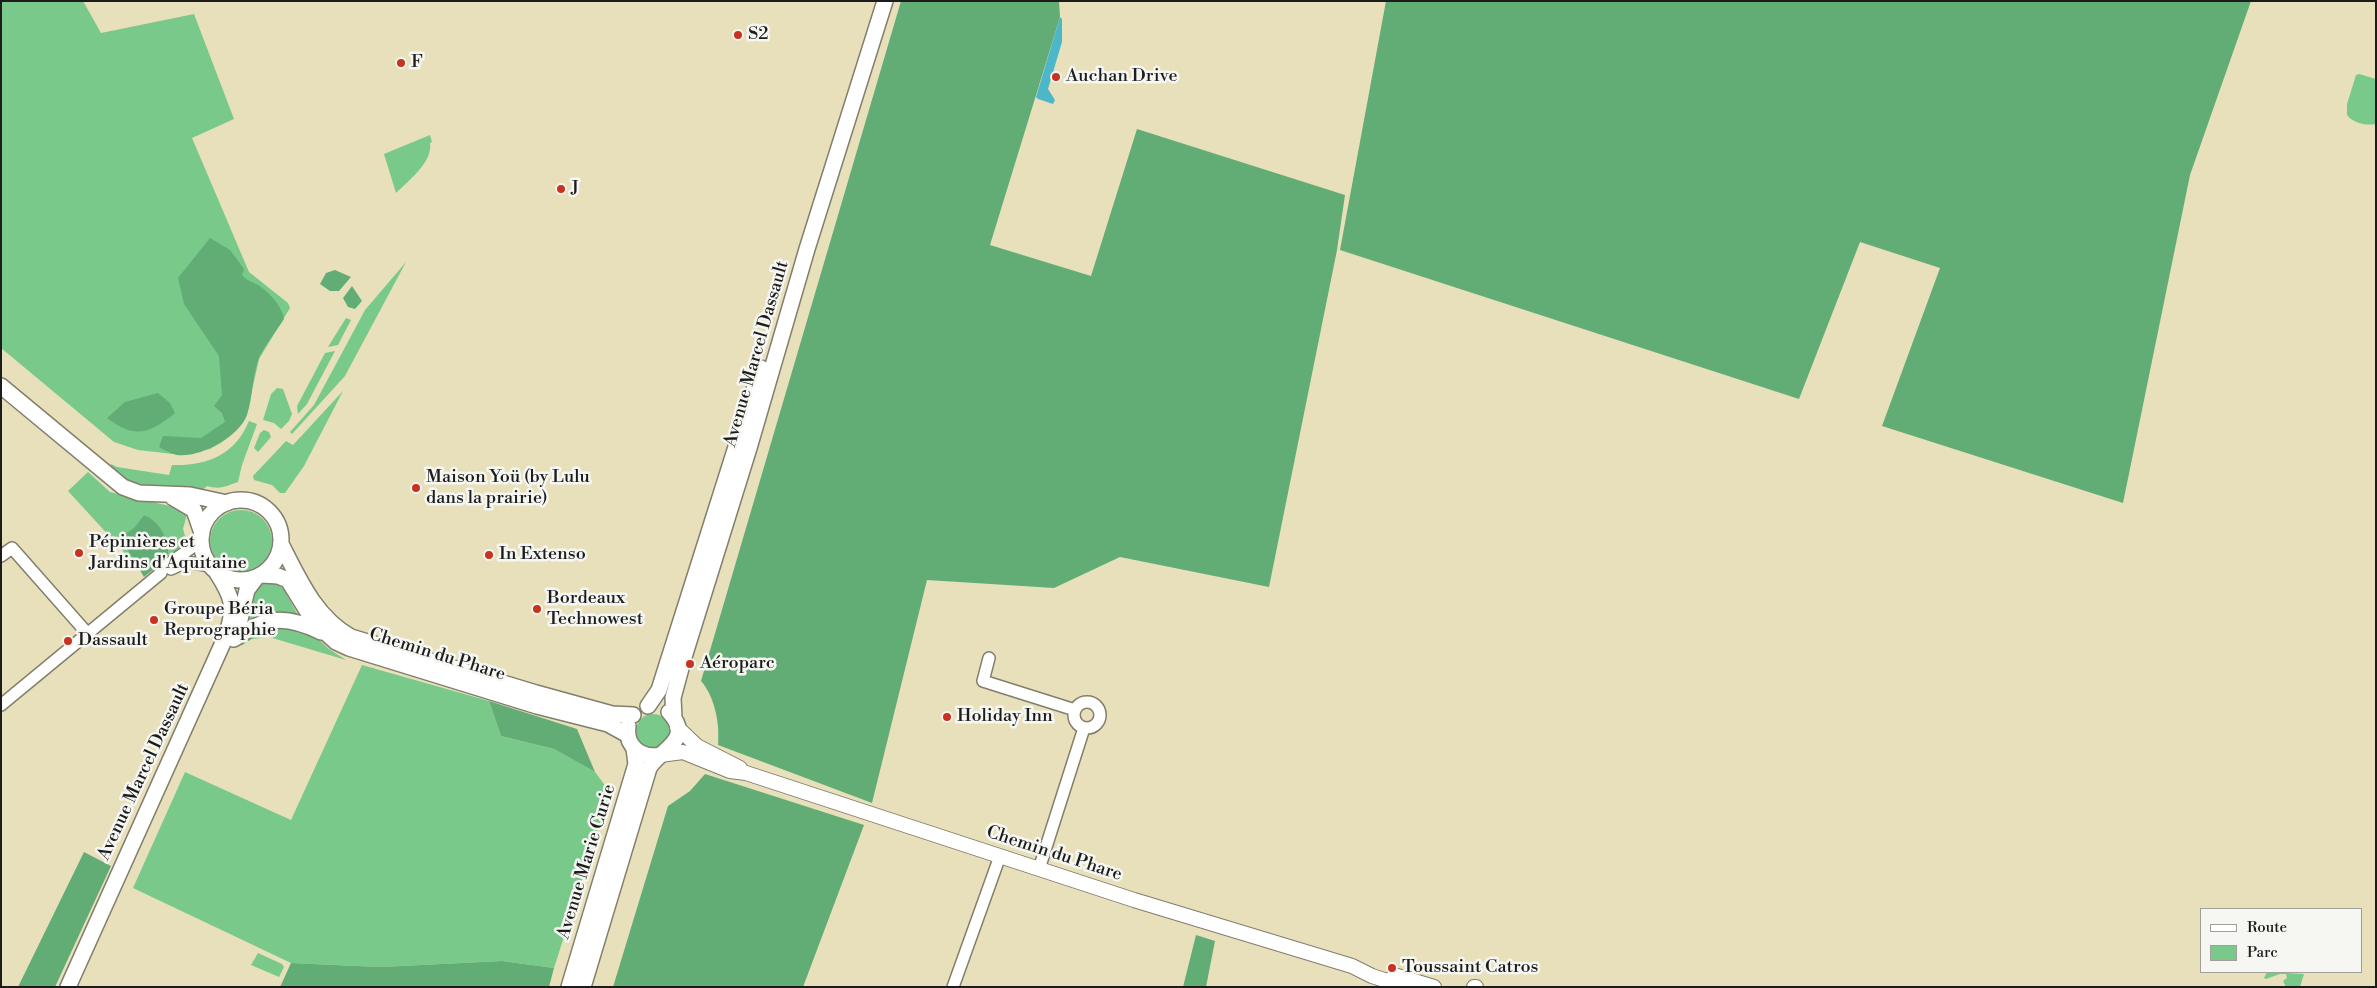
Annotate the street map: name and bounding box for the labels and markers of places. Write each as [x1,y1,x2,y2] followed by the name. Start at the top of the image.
[748,24,769,46] place label: S2
[732,29,744,41] marker: S2
[411,52,423,74] place label: F
[395,57,407,69] marker: F
[1066,66,1178,88] place label: Auchan Drive
[1050,71,1062,83] marker: Auchan Drive
[571,178,579,200] place label: J
[555,183,567,195] marker: J
[426,467,590,509] place label: Maison Yoü (by Lulu dans la prairie)
[410,482,422,494] marker: Maison Yoü (by Lulu dans la prairie)
[89,532,247,574] place label: Pépinières et Jardins d'Aquitaine
[499,544,586,566] place label: In Extenso
[73,547,85,559] marker: Pépinières et Jardins d'Aquitaine
[483,549,495,561] marker: In Extenso
[547,588,643,630] place label: Bordeaux Technowest
[164,599,276,642] place label: Groupe Béria Reprographie
[531,603,543,615] marker: Bordeaux Technowest
[148,614,160,626] marker: Groupe Béria Reprographie
[78,630,148,652] place label: Dassault
[62,635,74,647] marker: Dassault
[700,653,775,675] place label: Aéroparc
[684,658,696,670] marker: Aéroparc
[957,706,1053,728] place label: Holiday Inn
[941,711,953,723] marker: Holiday Inn
[1402,957,1538,979] place label: Toussaint Catros
[1386,962,1398,974] marker: Toussaint Catros

